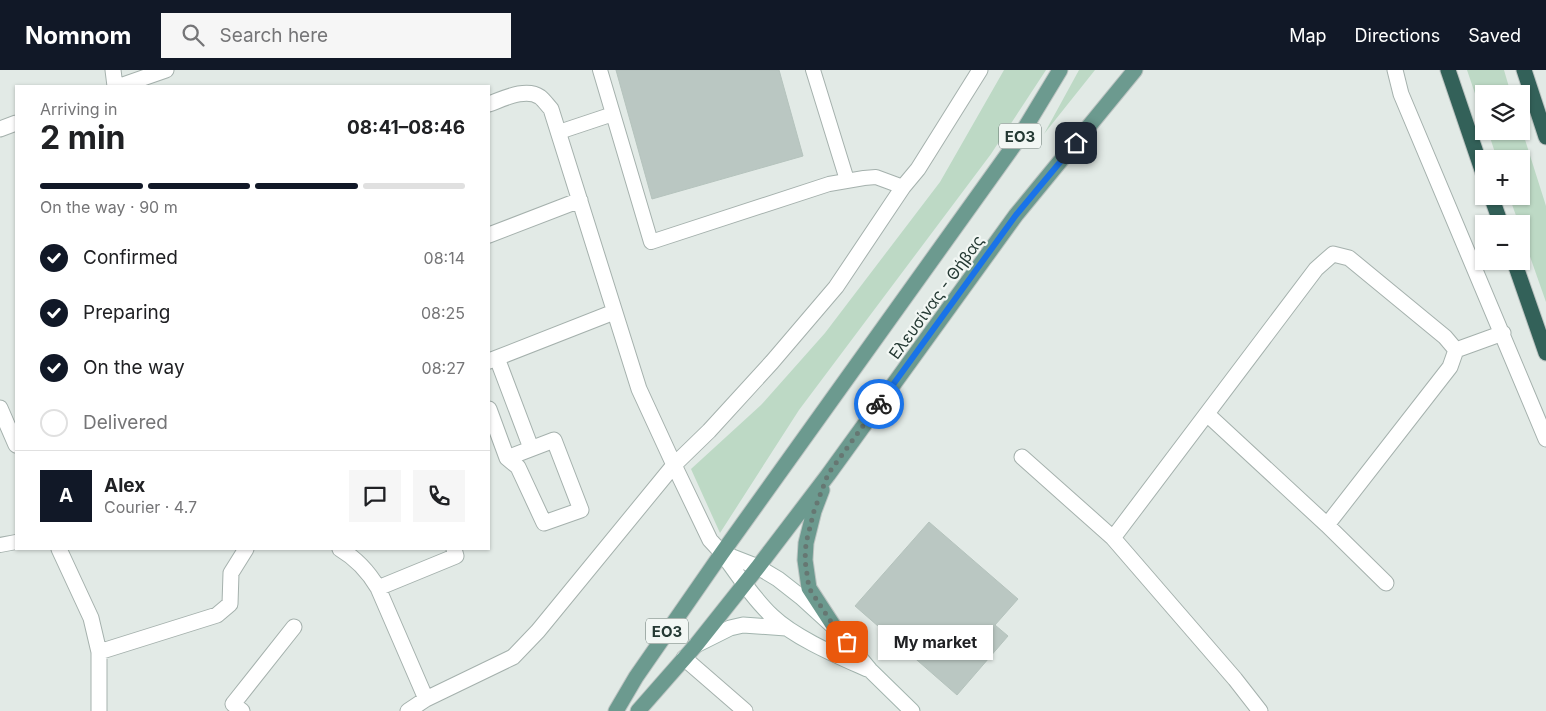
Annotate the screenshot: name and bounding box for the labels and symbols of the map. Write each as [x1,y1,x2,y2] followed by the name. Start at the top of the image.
[1055,122,1097,164] pin
[999,124,1041,148] road number: ΕΟ3
[884,231,988,363] street label: Ελευσίνας - Θήβας
[854,379,904,429] courier
[646,618,688,644] road number: ΕΟ3
[826,621,868,663] pin
[877,624,992,660] callout: My market

